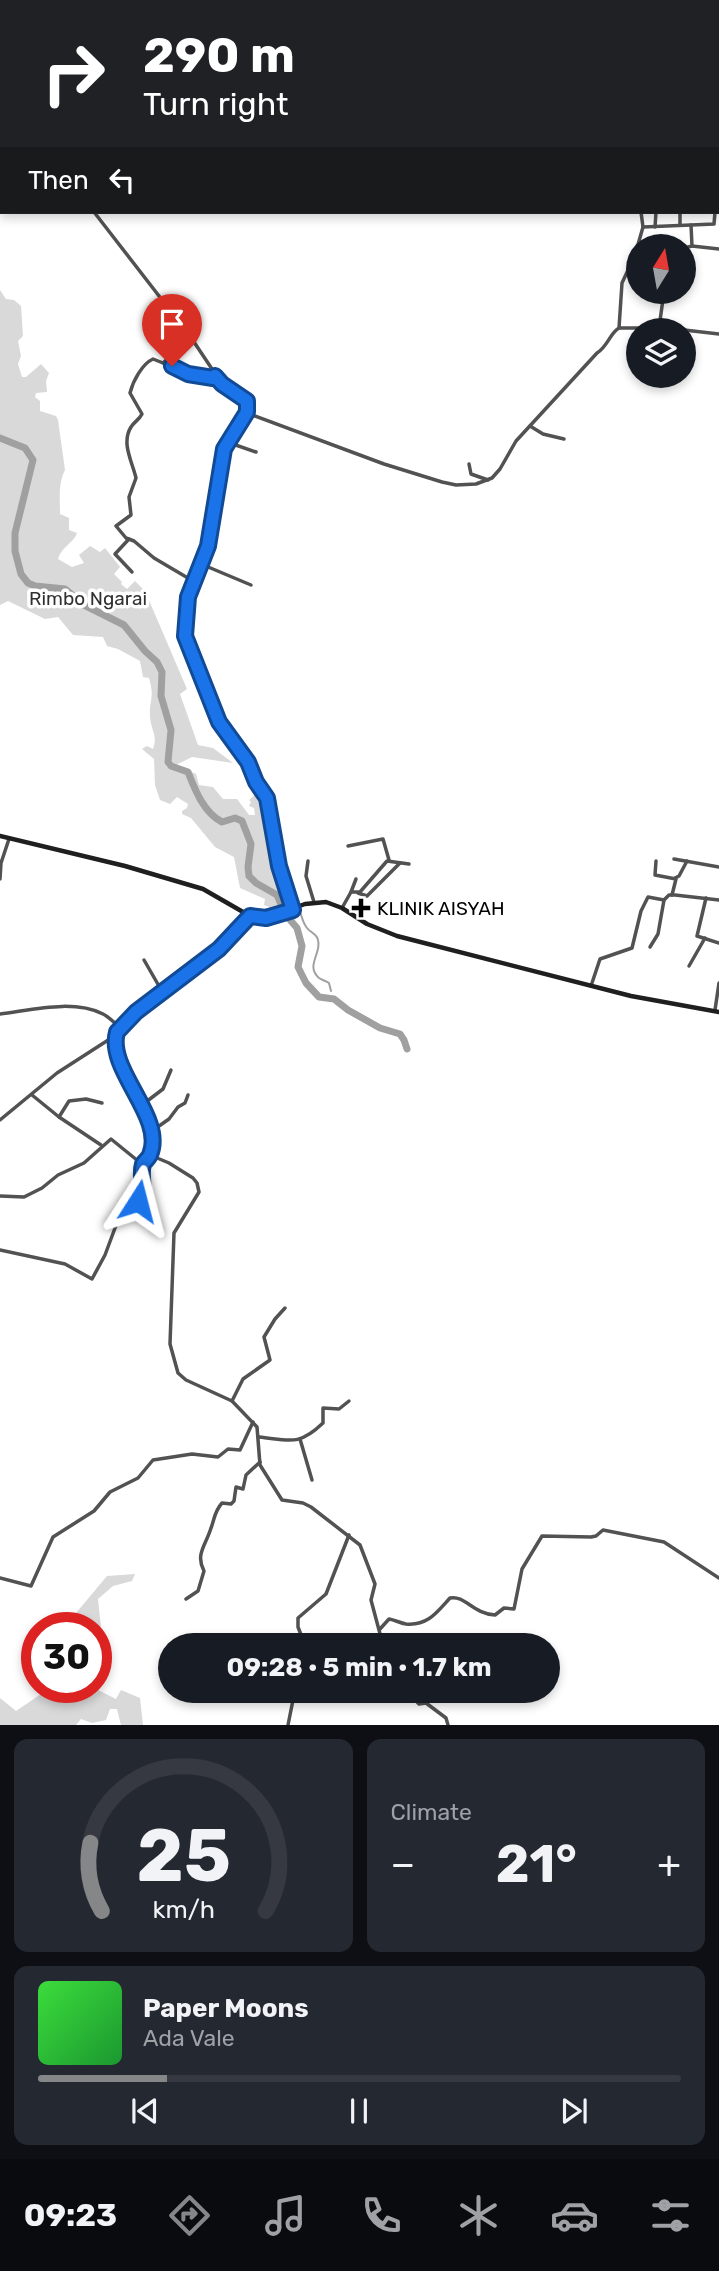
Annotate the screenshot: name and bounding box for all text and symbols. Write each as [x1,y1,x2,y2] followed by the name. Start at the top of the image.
[143,26,295,84] text: 290 m
[28,28,119,119] icon: right
[143,85,288,123] text: Turn right
[103,161,141,199] icon: left
[28,165,89,196] text: Then
[626,234,696,304] north arrow
[626,234,696,388] map controls
[142,294,202,366] pin
[153,305,191,343] icon: arrive
[626,318,696,388] button: layers
[29,587,147,610] park label: Rimbo Ngarai
[377,897,505,920] place label: KLINIK AISYAH
[351,898,371,918] marker: KLINIK AISYAH
[101,1164,175,1238] position arrow
[21,1612,112,1703] speed limit sign: 30
[226,1652,492,1683] text: 09:28 · 5 min · 1.7 km
[391,1798,472,1826] text: Climate
[136,1814,230,1900] text: 25
[496,1833,577,1895] text: 21°
[391,1841,415,1887] text: −
[657,1841,681,1887] text: +
[152,1895,214,1924] text: km/h
[143,1993,309,2024] text: Paper Moons
[143,2024,235,2052] text: Ada Vale
[126,2092,164,2130] icon: previous
[340,2092,378,2130] icon: pause
[555,2092,593,2130] icon: next
[165,2191,214,2240] icon: directions
[261,2191,310,2240] icon: music
[357,2191,406,2240] icon: phone
[454,2191,503,2240] icon: climate
[550,2191,599,2240] icon: car
[646,2191,695,2240] icon: filters
[24,2196,117,2234] text: 09:23

